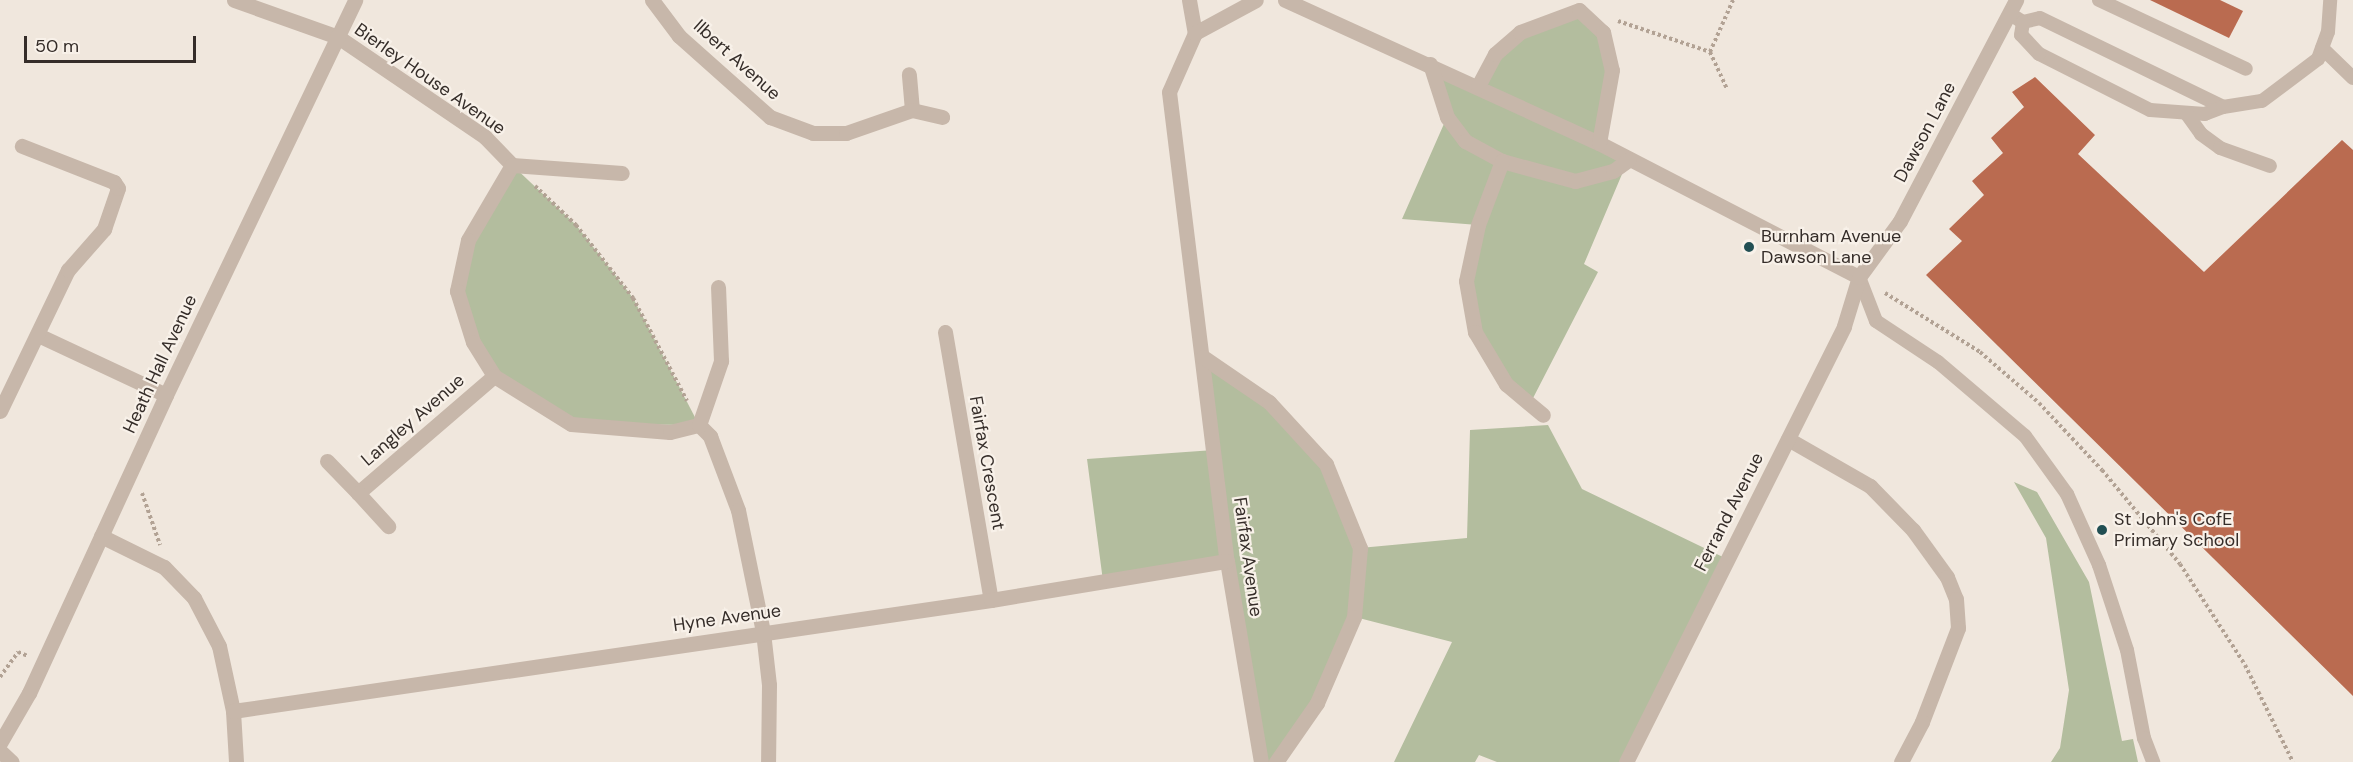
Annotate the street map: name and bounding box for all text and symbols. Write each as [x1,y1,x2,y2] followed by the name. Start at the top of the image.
[689,15,785,105] street label: Ilbert Avenue
[350,19,510,139] street label: Bierley House Avenue
[27,24,200,62] scale bar
[35,34,79,58] text: 50 m
[1890,78,1960,186] street label: Dawson Lane
[1761,226,1901,268] place label: Burnham Avenue Dawson Lane
[1742,240,1756,254] marker: Burnham Avenue Dawson Lane
[118,291,202,437] street label: Heath Hall Avenue
[357,369,469,471] street label: Langley Avenue
[965,394,1009,532] street label: Fairfax Crescent
[1690,449,1768,575] street label: Ferrand Avenue
[1229,496,1267,618] street label: Fairfax Avenue
[2114,509,2239,552] place label: St John's CofE Primary School
[2095,523,2109,537] marker: St John's CofE Primary School
[672,600,782,636] street label: Hyne Avenue

